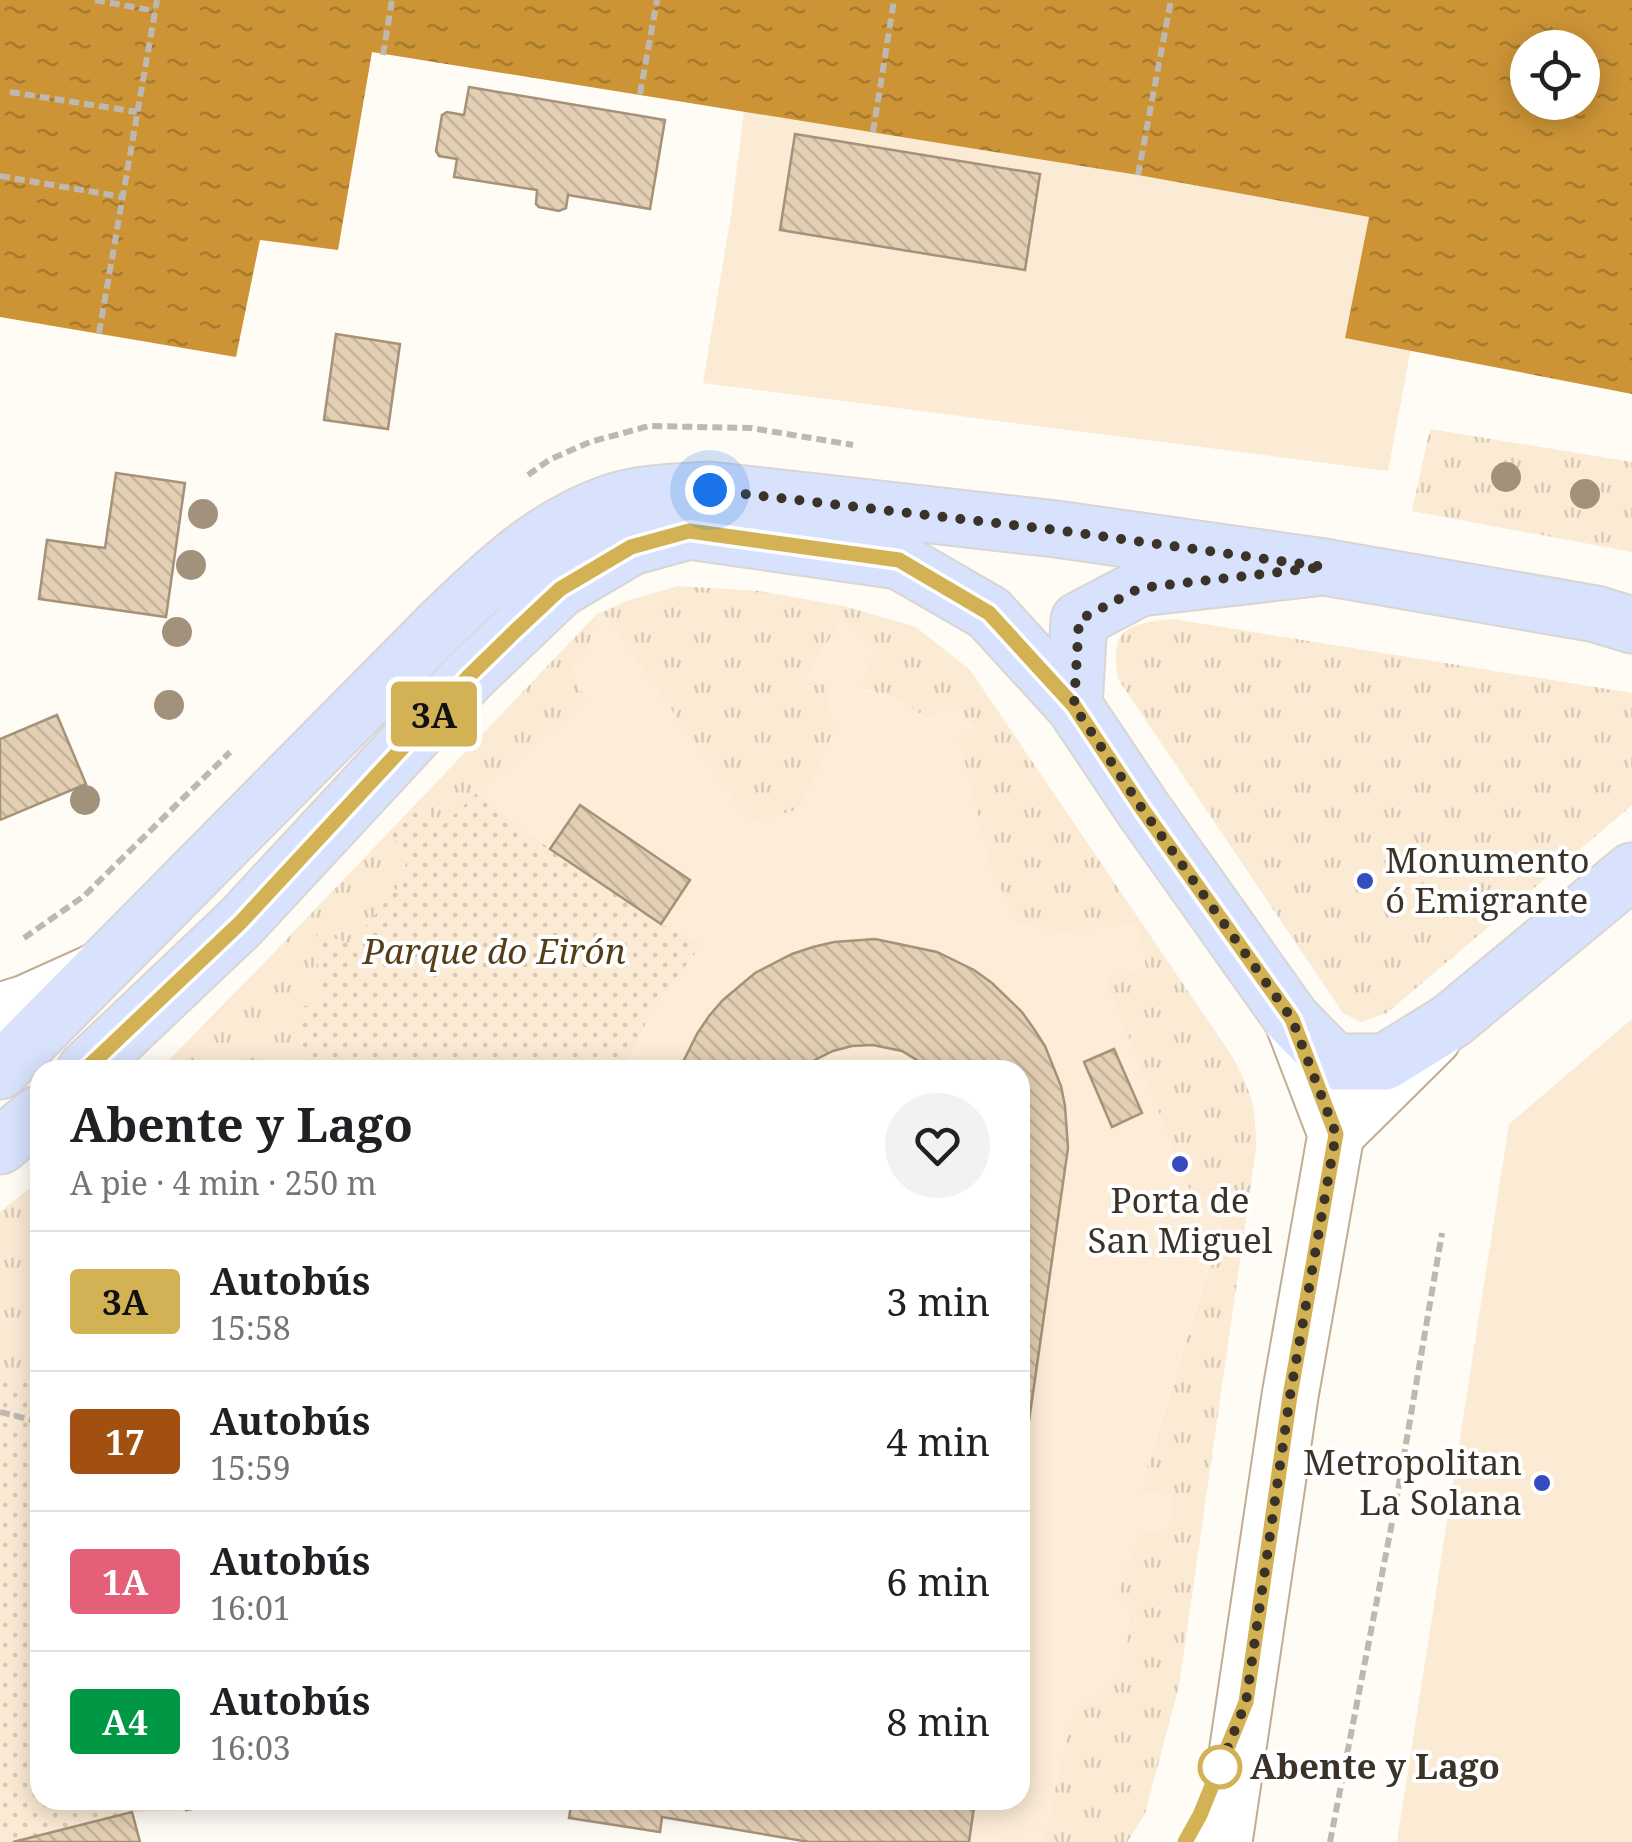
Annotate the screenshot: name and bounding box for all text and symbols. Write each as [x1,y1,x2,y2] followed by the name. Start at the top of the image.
[1510,30,1600,120] map controls
[1510,30,1600,120] button: locate
[685,465,735,515] your location
[389,682,479,746] line badge: 3A
[411,691,457,738] text: 3A
[1385,836,1590,923] place label: Monumento ó Emigrante
[1354,870,1376,892] marker: Monumento ó Emigrante
[361,927,626,974] park label: Parque do Eirón
[70,1091,413,1156] text: Abente y Lago
[885,1093,990,1198] button: heart
[1169,1153,1191,1175] marker: Porta de San Miguel
[70,1161,377,1204] text: A pie · 4 min · 250 m
[1087,1176,1273,1263] place label: Porta de San Miguel
[210,1254,370,1306] text: Autobús
[886,1275,990,1327] text: 3 min
[102,1278,148,1325] text: 3A
[210,1306,291,1349] text: 15:58
[210,1394,370,1446] text: Autobús
[886,1415,990,1467] text: 4 min
[105,1418,145,1465] text: 17
[1303,1438,1522,1525] place label: Metropolitan La Solana
[210,1446,291,1489] text: 15:59
[1531,1472,1553,1494] marker: Metropolitan La Solana
[210,1534,370,1586] text: Autobús
[886,1555,990,1607] text: 6 min
[102,1558,148,1605] text: 1A
[210,1586,291,1629] text: 16:01
[210,1674,370,1726] text: Autobús
[886,1695,990,1747] text: 8 min
[102,1698,148,1745] text: A4
[210,1726,291,1769] text: 16:03
[1250,1742,1500,1789] place label: Abente y Lago
[1199,1746,1241,1788] marker: Abente y Lago

